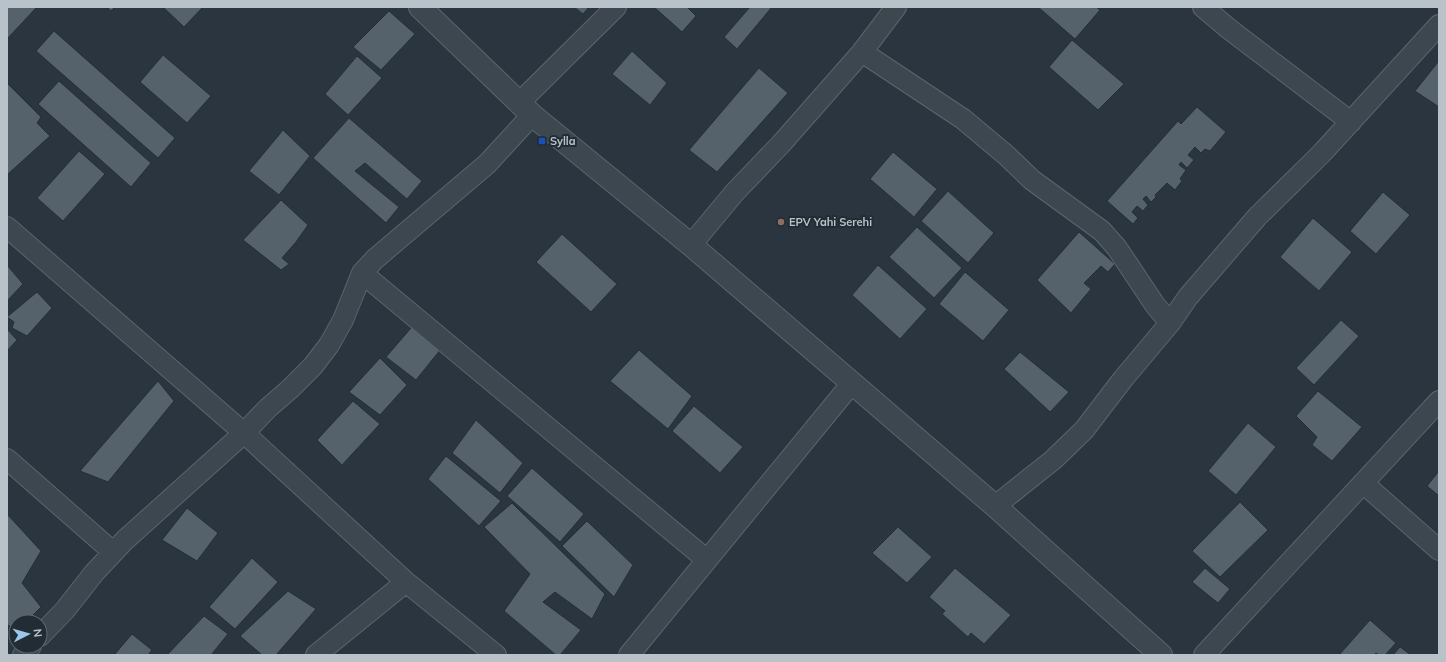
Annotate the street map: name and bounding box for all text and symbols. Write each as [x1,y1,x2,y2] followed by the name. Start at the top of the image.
[550,134,576,148] place label: Sylla
[537,136,547,146] marker: Sylla
[789,215,872,229] place label: EPV Yahi Serehi
[776,217,786,227] marker: EPV Yahi Serehi
[8,614,48,654] north arrow
[31,628,45,638] text: N

